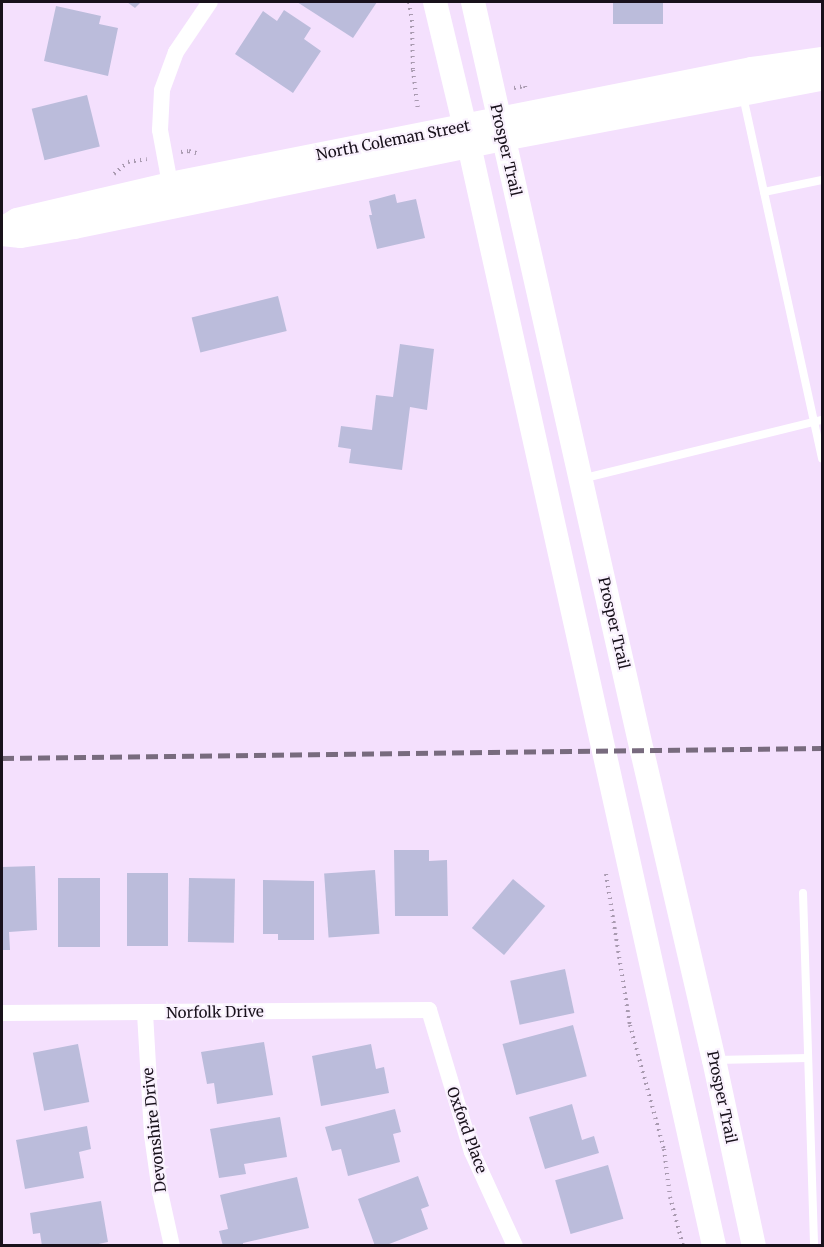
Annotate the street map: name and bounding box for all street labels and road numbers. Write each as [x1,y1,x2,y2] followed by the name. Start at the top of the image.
[487,102,525,198] street label: Prosper Trail
[315,116,471,164] street label: North Coleman Street
[595,575,633,671] street label: Prosper Trail
[166,1002,264,1022] street label: Norfolk Drive
[703,1049,741,1145] street label: Prosper Trail
[139,1067,169,1193] street label: Devonshire Drive
[443,1084,491,1176] street label: Oxford Place

